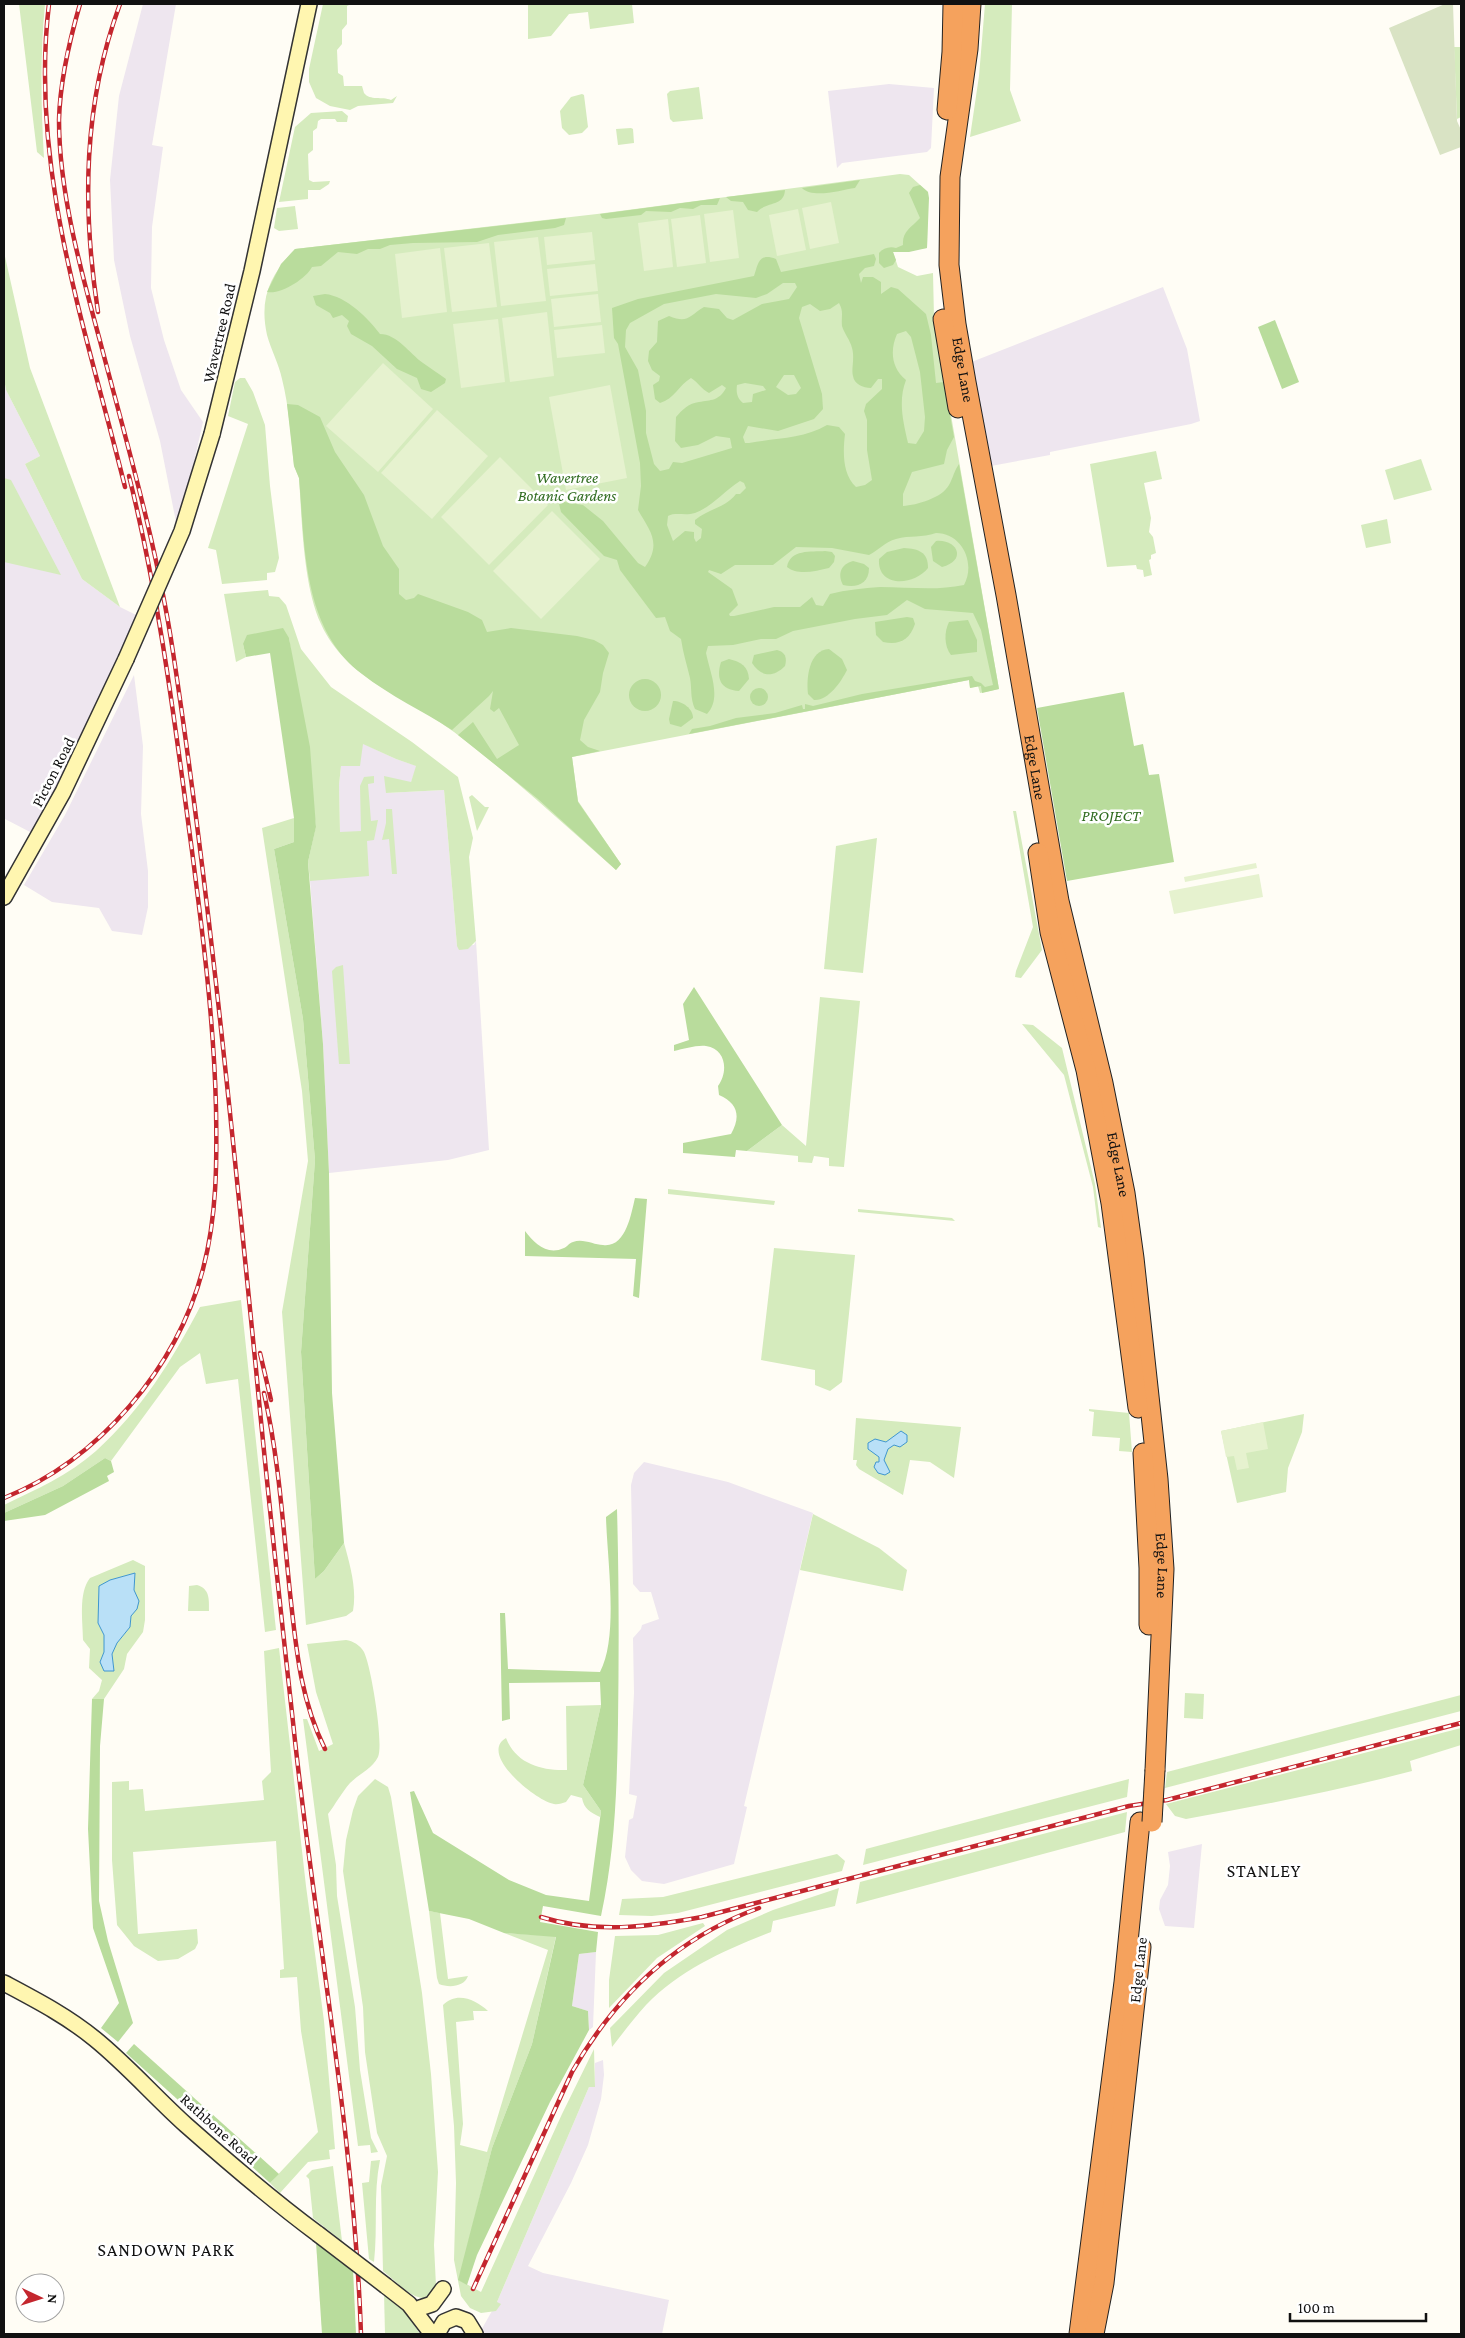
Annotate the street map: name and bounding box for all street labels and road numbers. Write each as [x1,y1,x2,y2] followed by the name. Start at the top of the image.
[199,281,239,384] street label: Wavertree Road
[950,336,978,403] street label: Edge Lane
[1022,733,1050,801] street label: Edge Lane
[28,734,78,810] street label: Picton Road
[1104,1130,1134,1198] street label: Edge Lane
[1153,1532,1173,1599] street label: Edge Lane
[1126,1936,1151,2004] street label: Edge Lane
[177,2090,261,2168] street label: Rathbone Road

